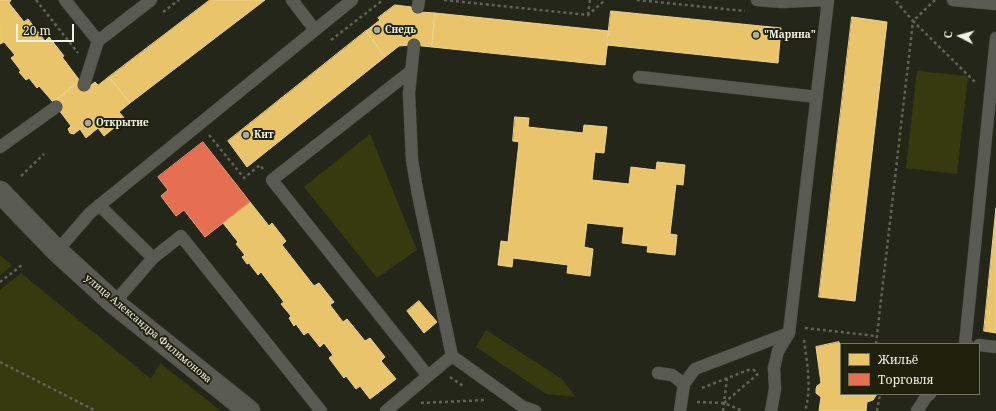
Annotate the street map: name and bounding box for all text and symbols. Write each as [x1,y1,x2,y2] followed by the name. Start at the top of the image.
[18,16,76,42] scale bar
[940,16,980,56] north arrow
[23,22,51,39] text: 20 m
[385,24,416,36] place label: Снедь
[372,25,382,35] marker: Снедь
[764,29,816,41] place label: "Марина"
[751,30,761,40] marker: "Марина"
[940,30,955,39] text: С
[96,117,149,129] place label: Открытие
[83,118,93,128] marker: Открытие
[254,129,274,141] place label: Кит
[241,130,251,140] marker: Кит
[82,272,214,386] street label: улица Александра Филимонова
[840,343,980,395] legend
[878,351,918,368] text: Жильё
[878,371,934,388] text: Торговля

